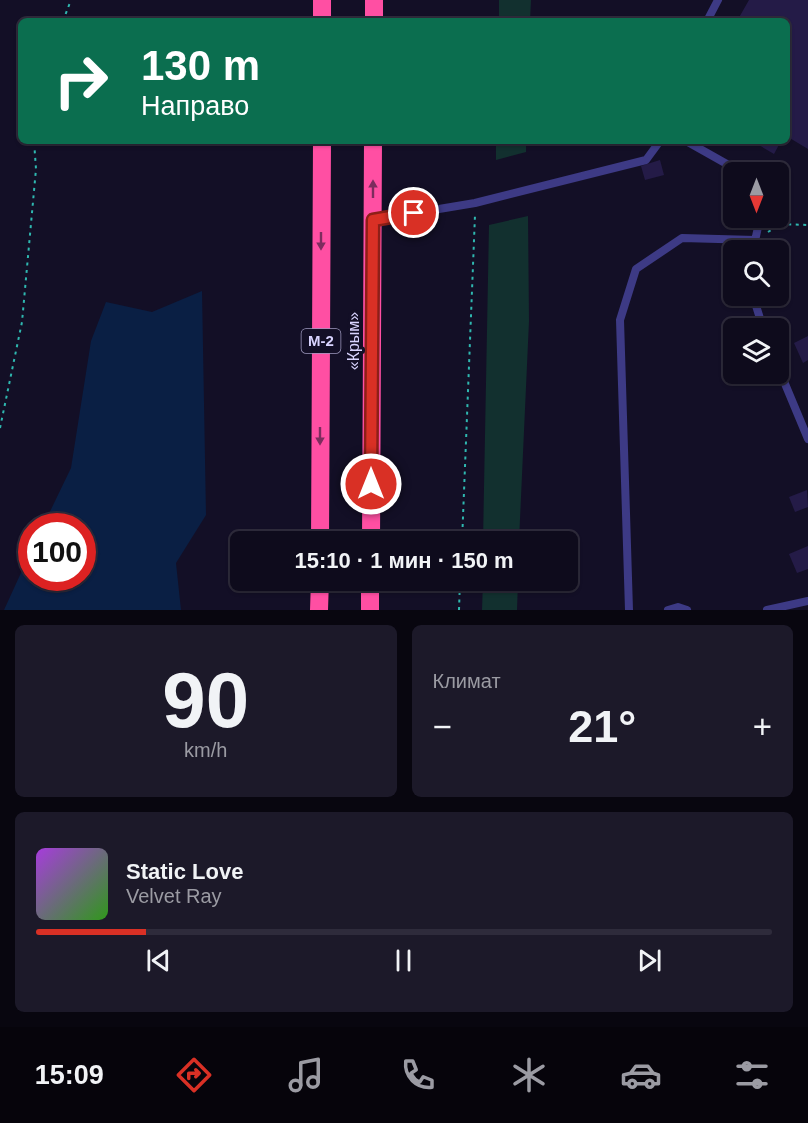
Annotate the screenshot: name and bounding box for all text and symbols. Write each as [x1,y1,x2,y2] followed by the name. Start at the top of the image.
[42,42,120,120] icon: right
[141,42,260,89] text: 130 m
[141,91,249,121] text: Направо
[723,162,789,228] north arrow
[723,162,789,384] map controls
[368,180,378,199] one-way arrow
[388,187,439,238] pin
[397,196,430,229] icon: arrive
[316,232,326,251] one-way arrow
[723,240,789,306] button: search
[345,312,362,370] street label: «Крым»
[723,318,789,384] button: layers
[302,329,340,353] road number: М-2
[315,427,325,446] one-way arrow
[339,452,403,516] position arrow
[18,513,96,591] speed limit sign: 100
[294,548,514,573] text: 15:10 · 1 мин · 150 m
[162,656,249,744] text: 90
[433,670,501,692] text: Климат
[568,701,636,752] text: 21°
[433,708,452,745] text: −
[753,708,772,745] text: +
[184,739,227,761] text: km/h
[126,859,243,884] text: Static Love
[126,885,222,907] text: Velvet Ray
[142,944,175,977] icon: previous
[387,944,420,977] icon: pause
[633,944,666,977] icon: next
[173,1054,215,1096] icon: directions
[285,1054,327,1096] icon: music
[397,1054,439,1096] icon: phone
[508,1054,550,1096] icon: climate
[620,1054,662,1096] icon: car
[731,1054,773,1096] icon: filters
[35,1060,104,1090] text: 15:09

